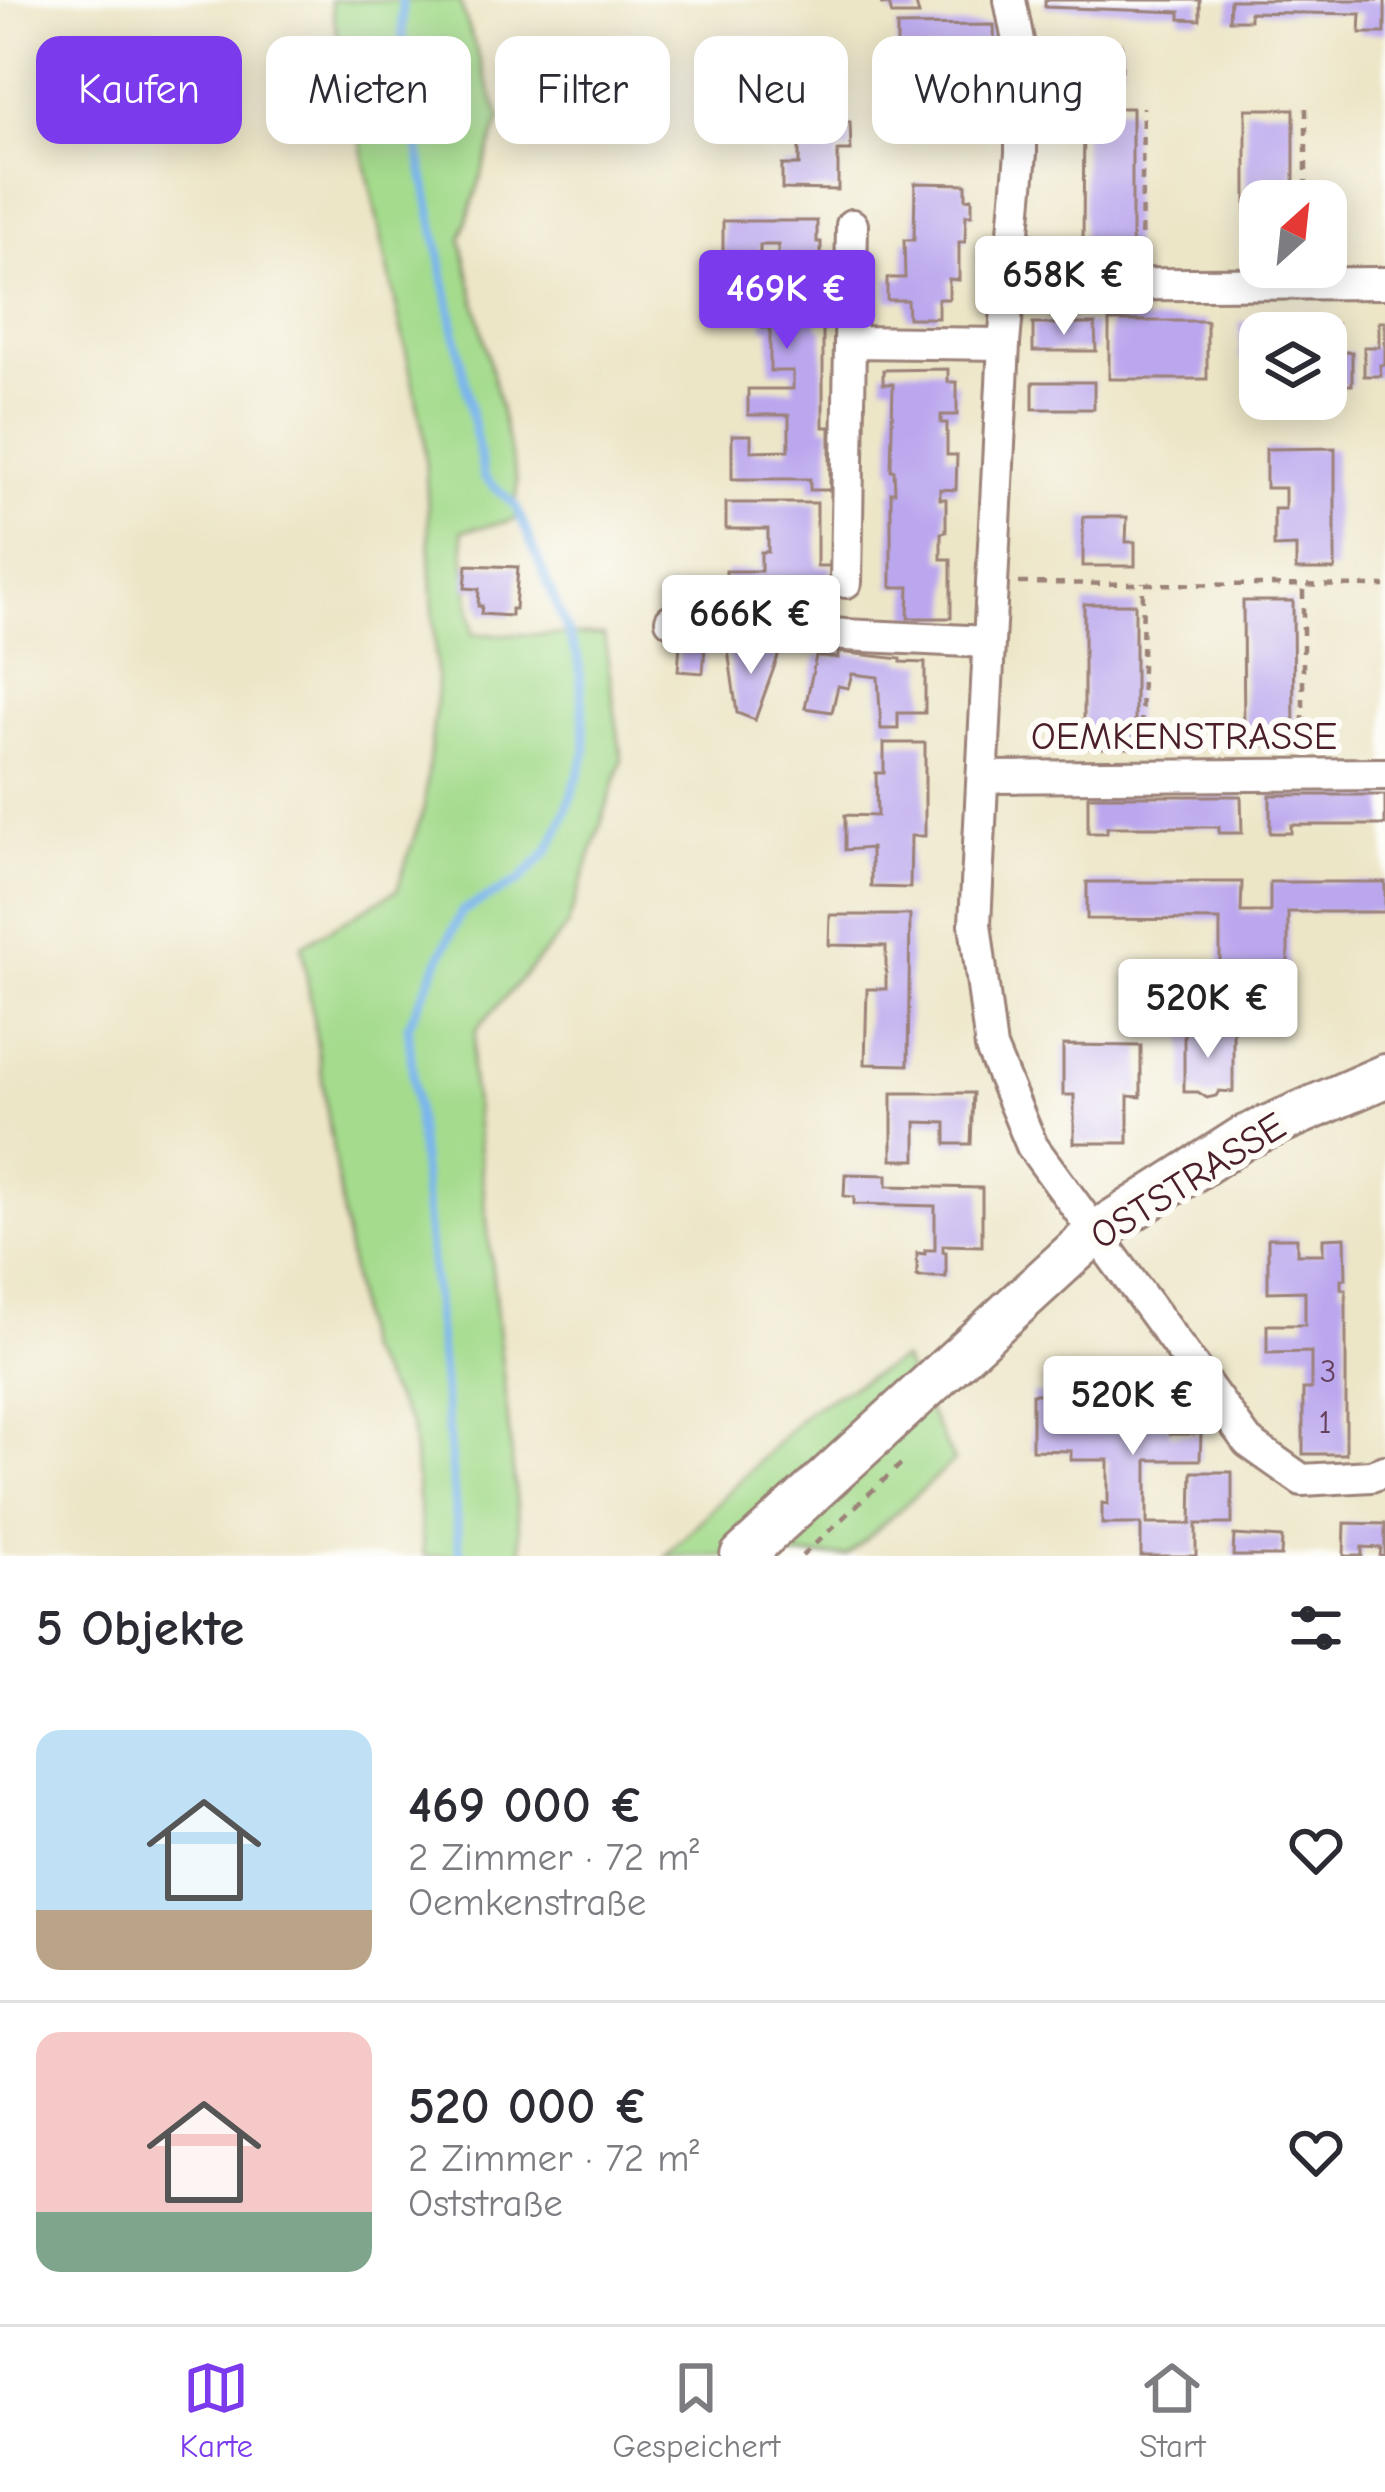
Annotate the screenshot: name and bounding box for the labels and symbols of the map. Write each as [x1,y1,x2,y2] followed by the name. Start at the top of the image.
[1239,180,1347,288] north arrow
[966,236,1162,338] pin: 658K €
[689,250,885,352] pin: 469K €
[653,575,849,677] pin: 666K €
[1031,714,1337,759] street label: OEMKENSTRASSE
[1110,959,1306,1061] pin: 520K €
[1082,1103,1294,1259] street label: OSTSTRASSE
[1320,1352,1336,1390] house number: 3
[1035,1356,1231,1458] pin: 520K €
[1318,1403,1332,1441] house number: 1

